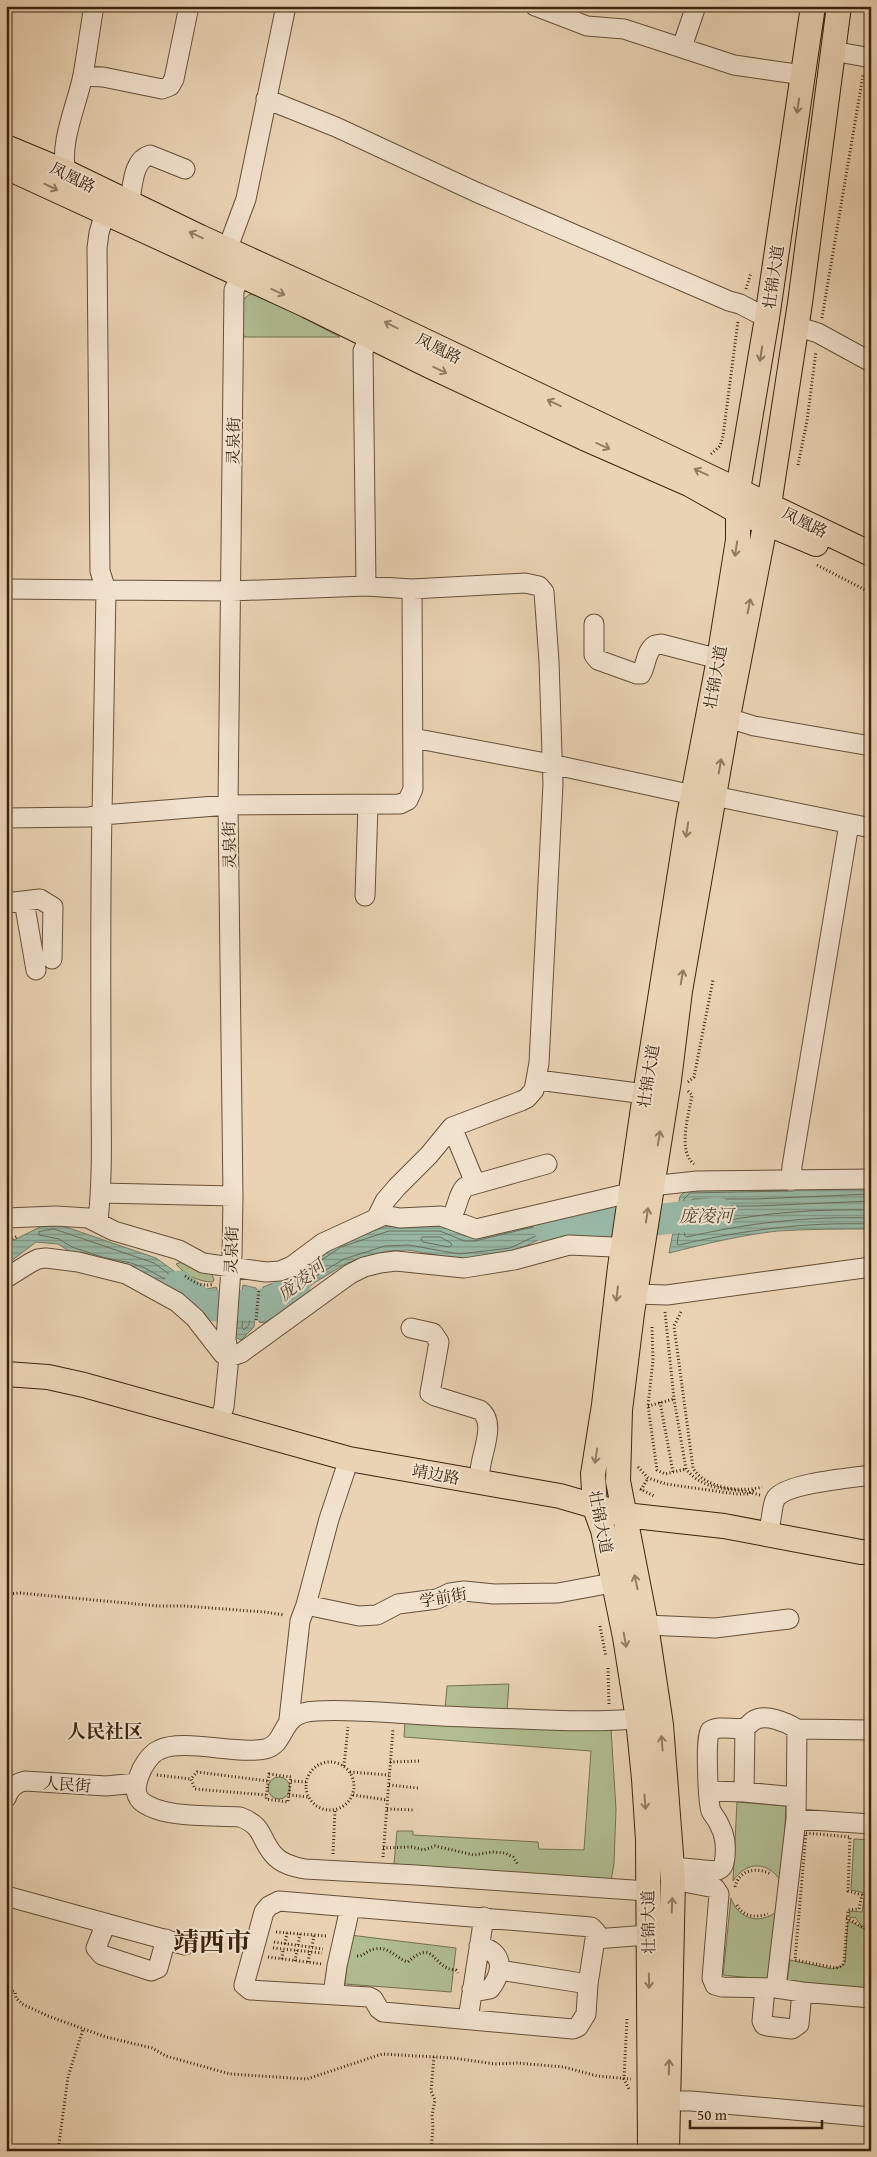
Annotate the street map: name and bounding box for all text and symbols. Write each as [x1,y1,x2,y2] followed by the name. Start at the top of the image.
[793,98,803,114] one-way arrow
[46,156,100,198] street label: 凤凰路
[43,183,58,193] one-way arrow
[189,230,204,240] one-way arrow
[757,244,789,310] street label: 壮锦大道
[270,288,285,297] one-way arrow
[384,320,399,329] one-way arrow
[412,327,466,369] street label: 凤凰路
[756,345,766,361] one-way arrow
[432,366,447,376] one-way arrow
[547,397,562,407] one-way arrow
[221,417,245,465] street label: 灵泉街
[595,442,610,452] one-way arrow
[694,467,709,476] one-way arrow
[778,501,832,543] street label: 凤凰路
[731,541,741,557] one-way arrow
[745,598,755,614] one-way arrow
[698,643,732,711] street label: 壮锦大道
[715,758,725,774] one-way arrow
[217,821,241,869] street label: 灵泉街
[682,821,692,837] one-way arrow
[678,970,688,986] one-way arrow
[631,1043,665,1109] street label: 壮锦大道
[655,1131,665,1147] one-way arrow
[679,1202,736,1229] water label: 庞凌河
[642,1207,652,1223] one-way arrow
[218,1226,244,1274] street label: 灵泉街
[271,1251,333,1307] water label: 庞凌河
[612,1286,622,1302] one-way arrow
[591,1447,601,1463] one-way arrow
[410,1458,462,1490] street label: 靖边路
[583,1488,619,1556] street label: 壮锦大道
[631,1575,641,1591] one-way arrow
[417,1581,469,1613] street label: 学前街
[620,1632,630,1648] one-way arrow
[67,1717,143,1745] district label: 人民社区
[658,1735,667,1751] one-way arrow
[42,1770,92,1798] street label: 人民街
[641,1793,650,1809] one-way arrow
[635,1890,661,1954] street label: 壮锦大道
[668,1897,677,1913] one-way arrow
[173,1922,251,1961] district label: 靖西市
[644,1973,654,1989] one-way arrow
[664,2059,674,2076] one-way arrow
[690,2097,822,2129] scale bar
[697,2104,728,2125] text: 50 m

